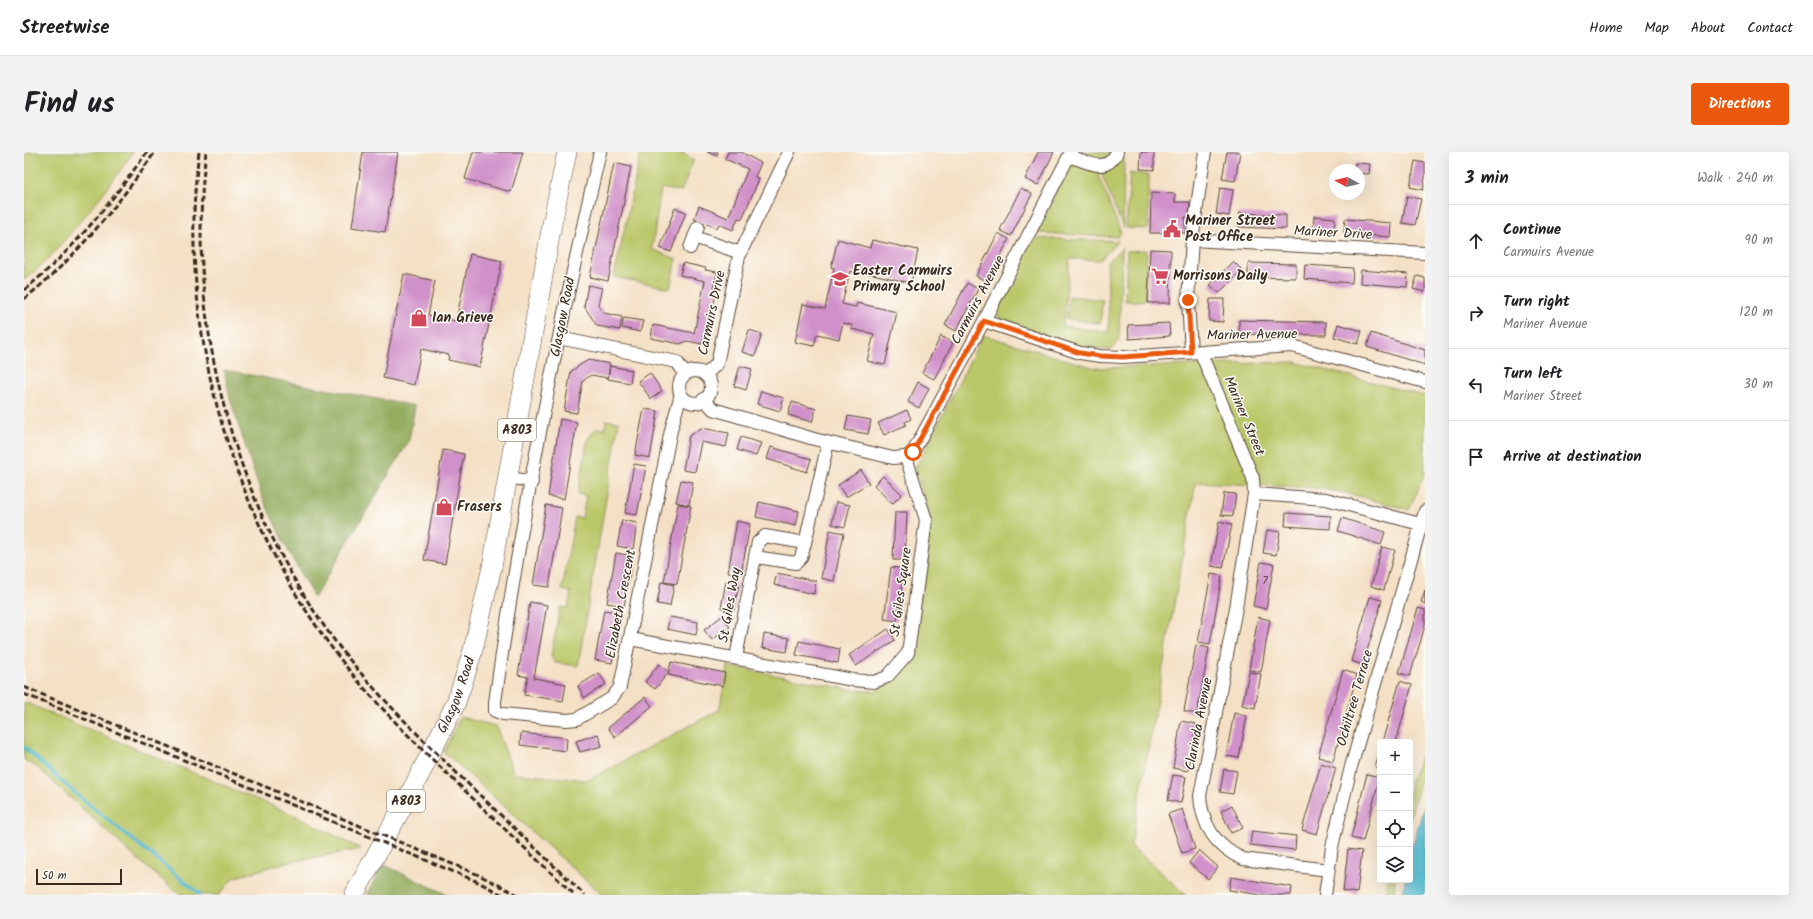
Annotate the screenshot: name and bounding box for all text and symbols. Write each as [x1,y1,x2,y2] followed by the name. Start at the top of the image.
[20,13,110,43] text: Streetwise
[1589,17,1623,39] text: Home
[1645,17,1669,39] text: Map
[1691,17,1725,39] text: About
[1747,17,1793,39] text: Contact
[24,82,115,127] text: Find us
[1691,83,1789,125] button: Directions
[1329,164,1365,200] north arrow
[1465,165,1509,192] text: 3 min
[1697,168,1773,189] text: Walk · 240 m
[1185,210,1276,248] place label: Mariner Street Post Office
[1503,218,1561,242] text: Continue
[1162,219,1182,239] public building icon: Mariner Street Post Office
[1293,220,1374,246] street label: Mariner Drive
[1465,230,1487,252] icon: ahead
[1745,230,1773,251] text: 90 m
[1503,242,1594,263] text: Carmuirs Avenue
[945,251,1011,349] street label: Carmuirs Avenue
[853,260,953,298] place label: Easter Carmuirs Primary School
[1173,265,1268,287] place label: Morrisons Daily
[1150,266,1170,286] supermarket icon: Morrisons Daily
[692,268,732,357] street label: Carmuirs Drive
[830,269,850,289] school or university icon: Easter Carmuirs Primary School
[545,274,582,359] street label: Glasgow Road
[1503,290,1570,314] text: Turn right
[1179,291,1197,309] route end
[1465,302,1487,324] icon: right
[1739,302,1773,323] text: 120 m
[432,307,493,329] place label: Ian Grieve
[409,308,429,328] shop icon: Ian Grieve
[1503,314,1587,335] text: Mariner Avenue
[1206,323,1298,347] street label: Mariner Avenue
[1503,362,1563,386] text: Turn left
[1217,373,1271,460] street label: Mariner Street
[1465,374,1487,396] icon: left
[1744,374,1773,395] text: 30 m
[1503,386,1582,407] text: Mariner Street
[498,419,536,441] road number: A803
[904,443,922,461] route start
[1503,445,1642,469] text: Arrive at destination
[1465,446,1487,468] icon: arrive
[457,496,502,518] place label: Frasers
[434,497,454,517] shop icon: Frasers
[884,545,918,638] street label: St Giles Square
[600,547,642,660] street label: Elizabeth Crescent
[713,565,747,644] street label: St Giles Way
[1262,571,1268,590] house number: 7
[1331,646,1379,749] street label: Ochiltree Terrace
[431,653,482,737] street label: Glasgow Road
[1179,675,1219,772] street label: Clarinda Avenue
[1377,739,1413,883] map controls
[1377,739,1413,775] button: +
[1377,775,1413,811] button: −
[387,790,425,812] road number: A803
[1377,811,1413,847] button: locate
[1377,847,1413,883] button: layers
[36,867,122,886] scale bar
[42,867,67,885] text: 50 m

